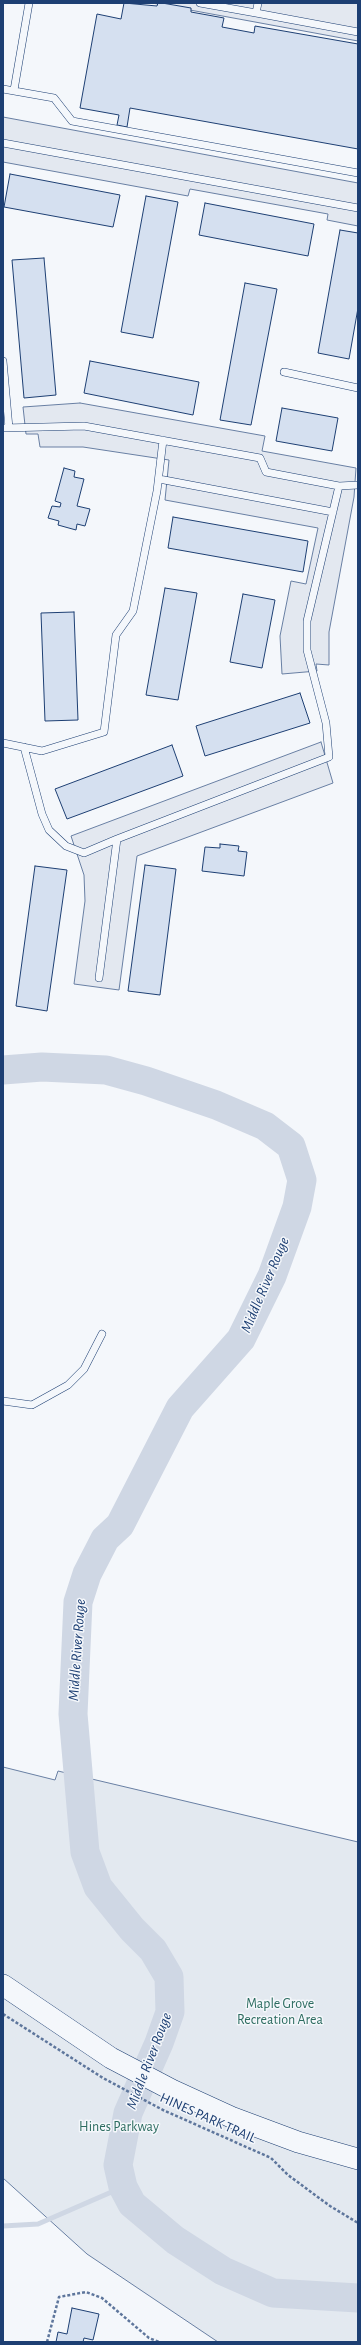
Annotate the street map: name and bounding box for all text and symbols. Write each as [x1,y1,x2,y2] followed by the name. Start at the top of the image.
[237,1234,293,1336] water label: Middle River Rouge
[64,1598,90,1702] water label: Middle River Rouge
[237,1996,323,2028] park label: Maple Grove Recreation Area
[122,2010,176,2112] water label: Middle River Rouge
[157,2089,259,2147] street label: HINES PARK TRAIL
[79,2119,159,2135] park label: Hines Parkway

